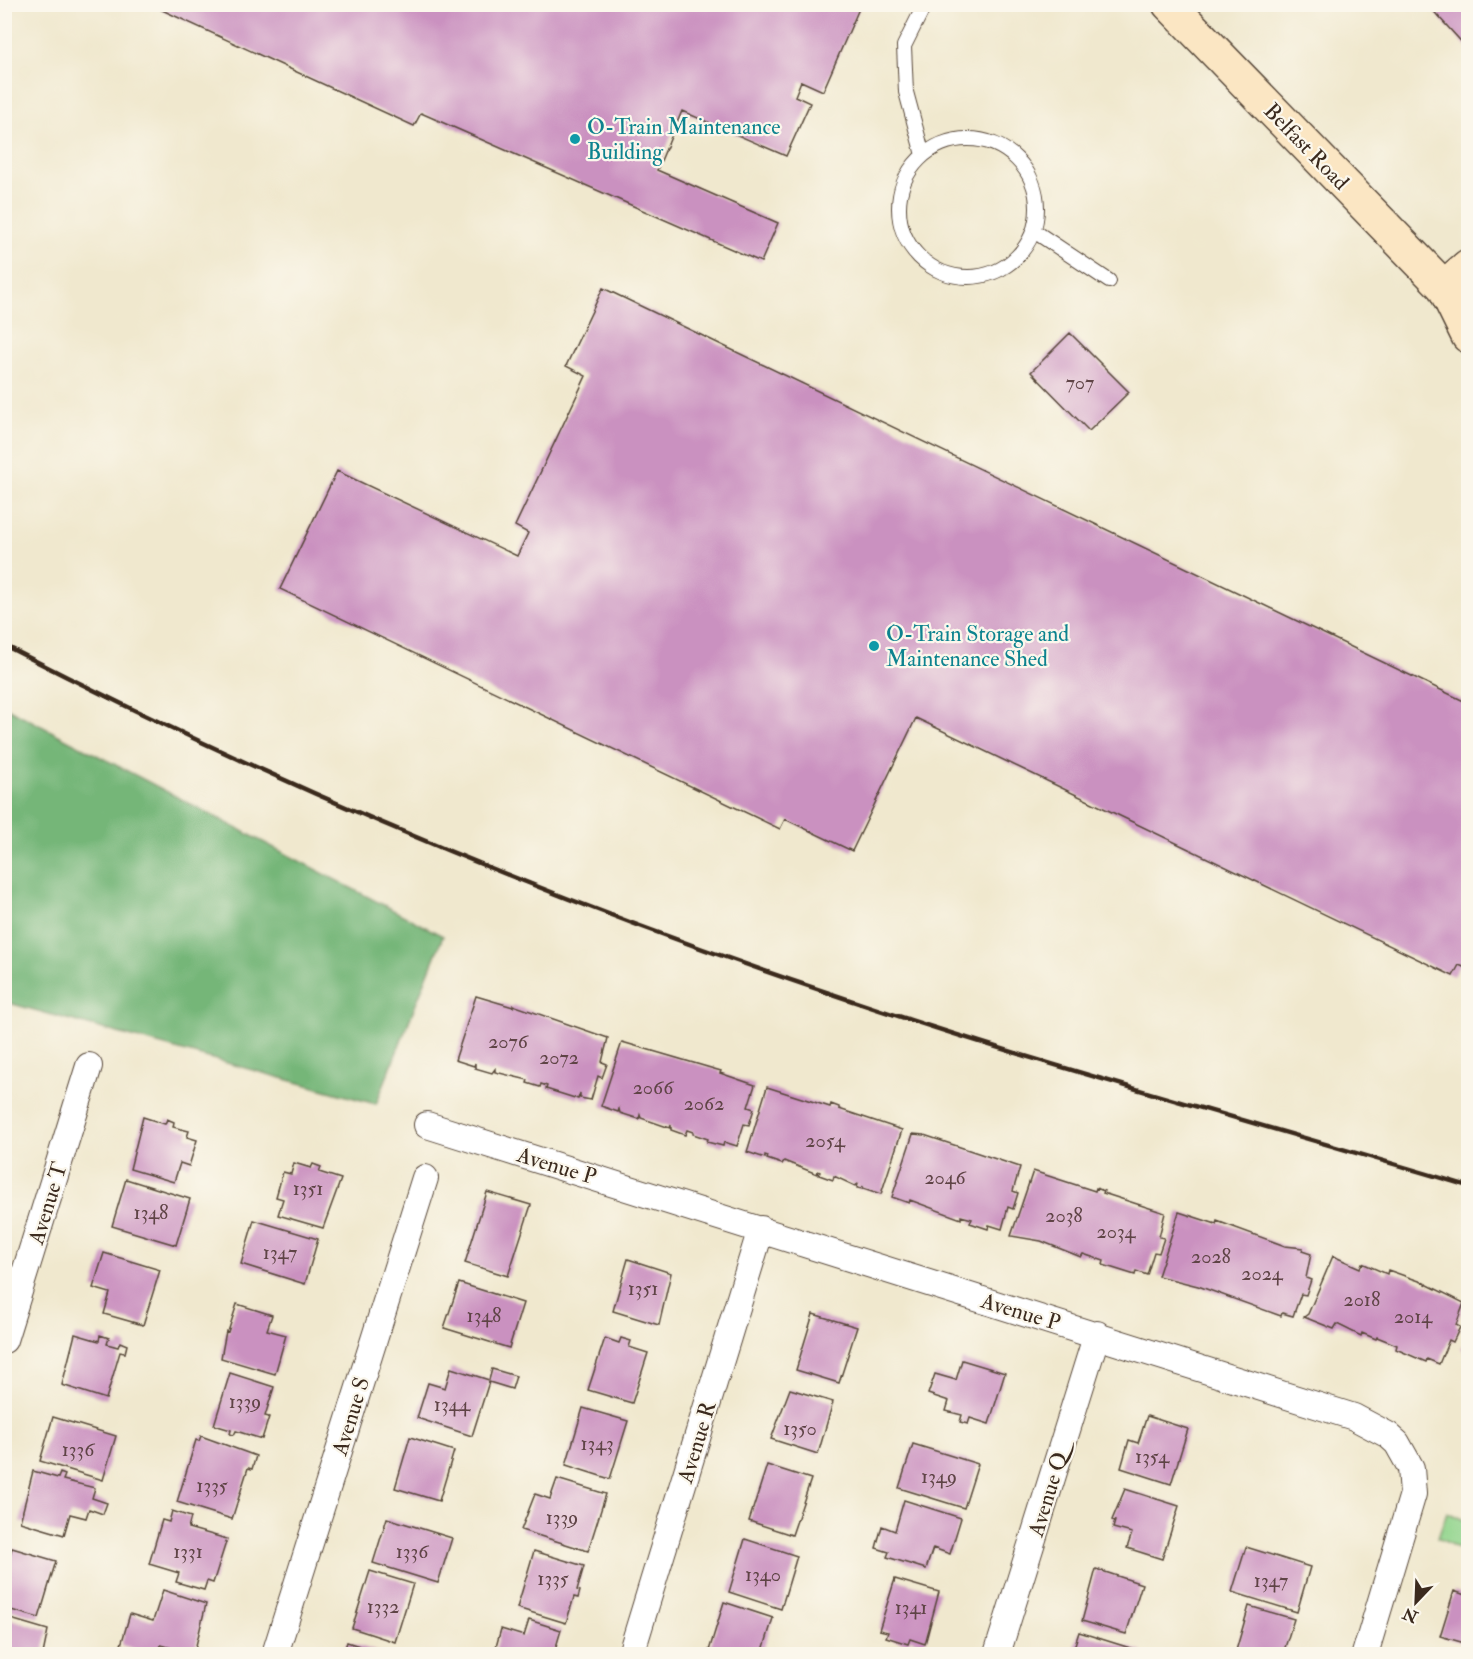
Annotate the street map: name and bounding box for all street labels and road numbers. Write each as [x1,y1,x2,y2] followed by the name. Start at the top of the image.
[1258,97,1355,196] street label: Belfast Road
[513,1140,600,1191] street label: Avenue P
[22,1158,74,1249] street label: Avenue T
[977,1286,1064,1337] street label: Avenue P
[325,1374,376,1460] street label: Avenue S
[671,1397,723,1488] street label: Avenue R
[1022,1435,1078,1541] street label: Avenue Q

